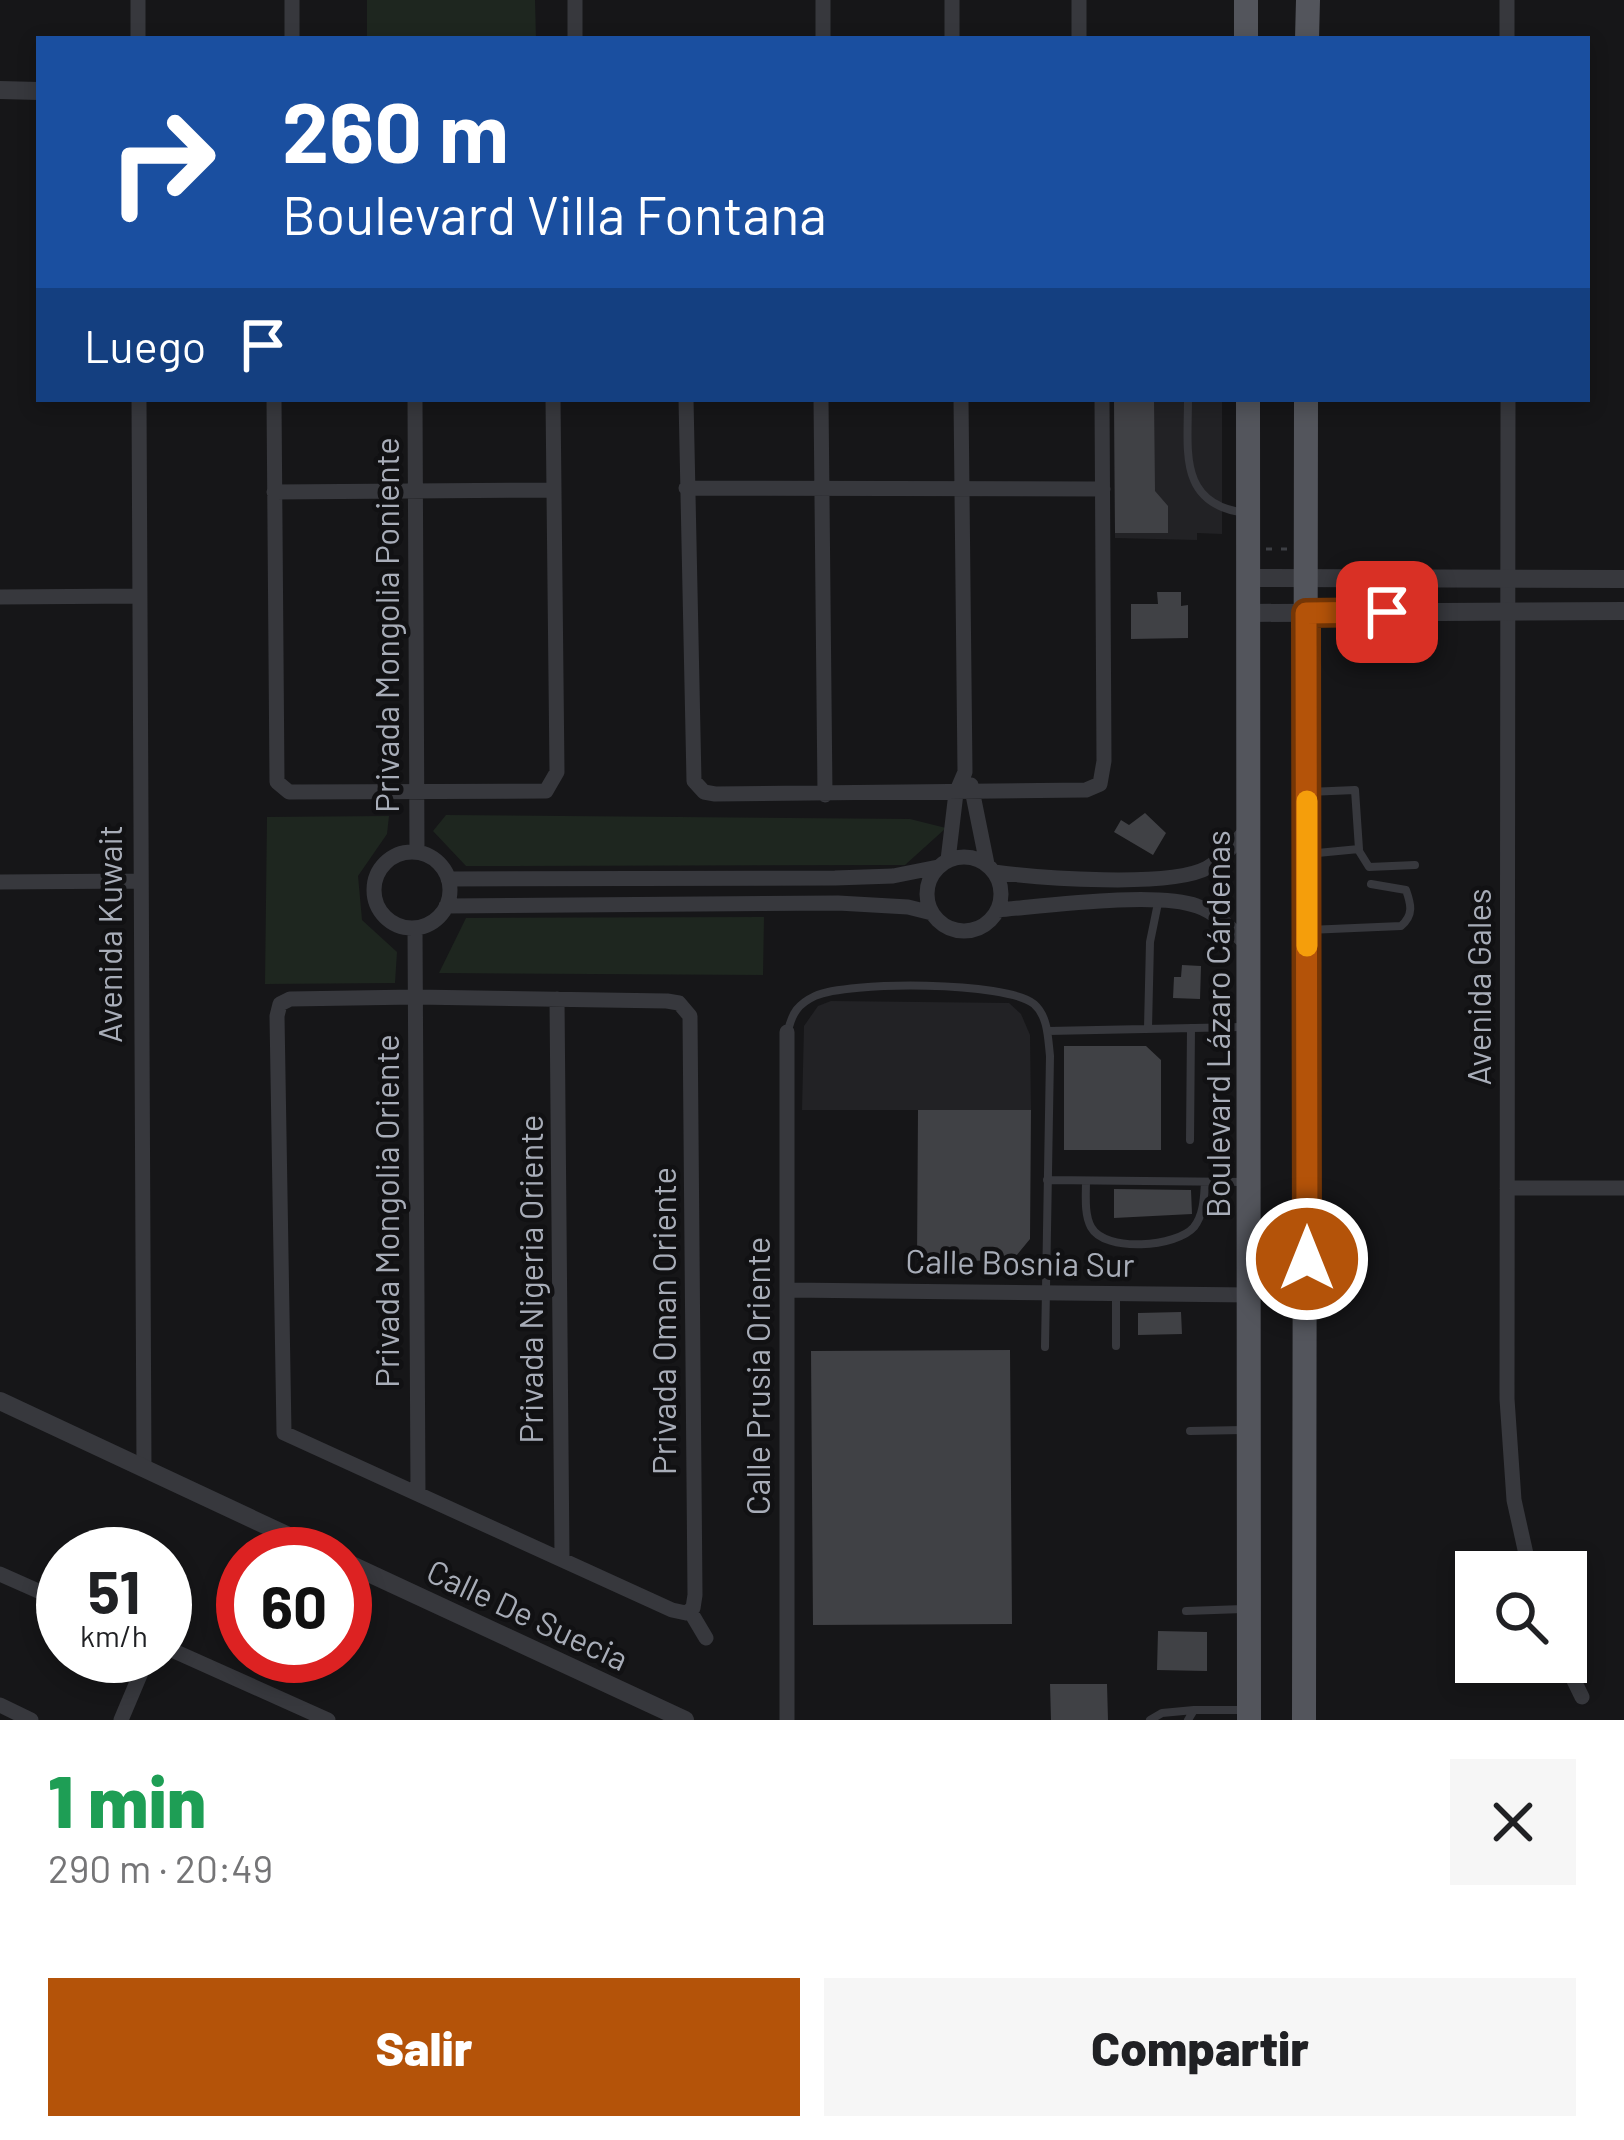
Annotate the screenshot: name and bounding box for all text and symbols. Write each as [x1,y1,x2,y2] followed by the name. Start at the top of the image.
[282,79,509,180] text: 260 m
[84,84,240,240] icon: right
[282,181,827,246] text: Boulevard Villa Fontana
[230,312,296,378] icon: arrive
[84,318,206,372] text: Luego
[366,437,406,813] street label: Privada Mongolia Poniente
[1336,561,1438,663] pin
[1354,579,1420,645] icon: arrive
[89,825,129,1043] street label: Avenida Kuwait
[1197,830,1237,1218] street label: Boulevard Lázaro Cárdenas
[1458,888,1498,1086] street label: Avenida Gales
[366,1034,406,1388] street label: Privada Mongolia Oriente
[510,1115,550,1443] street label: Privada Nigeria Oriente
[643,1167,683,1475] street label: Privada Oman Oriente
[1244,1196,1370,1322] position arrow
[737,1237,777,1515] street label: Calle Prusia Oriente
[905,1240,1135,1284] street label: Calle Bosnia Sur
[216,1527,372,1683] speed limit sign: 60
[421,1550,635,1678] street label: Calle De Suecia
[1455,1551,1587,1683] map controls
[1455,1551,1587,1683] button: search
[88,1554,140,1626] text: 51
[80,1617,148,1653] text: km/h
[48,1756,206,1842] text: 1 min
[1450,1759,1576,1885] button: close
[48,1844,273,1891] text: 290 m · 20:49
[48,1978,800,2116] button: Salir
[824,1978,1576,2116] button: Compartir

